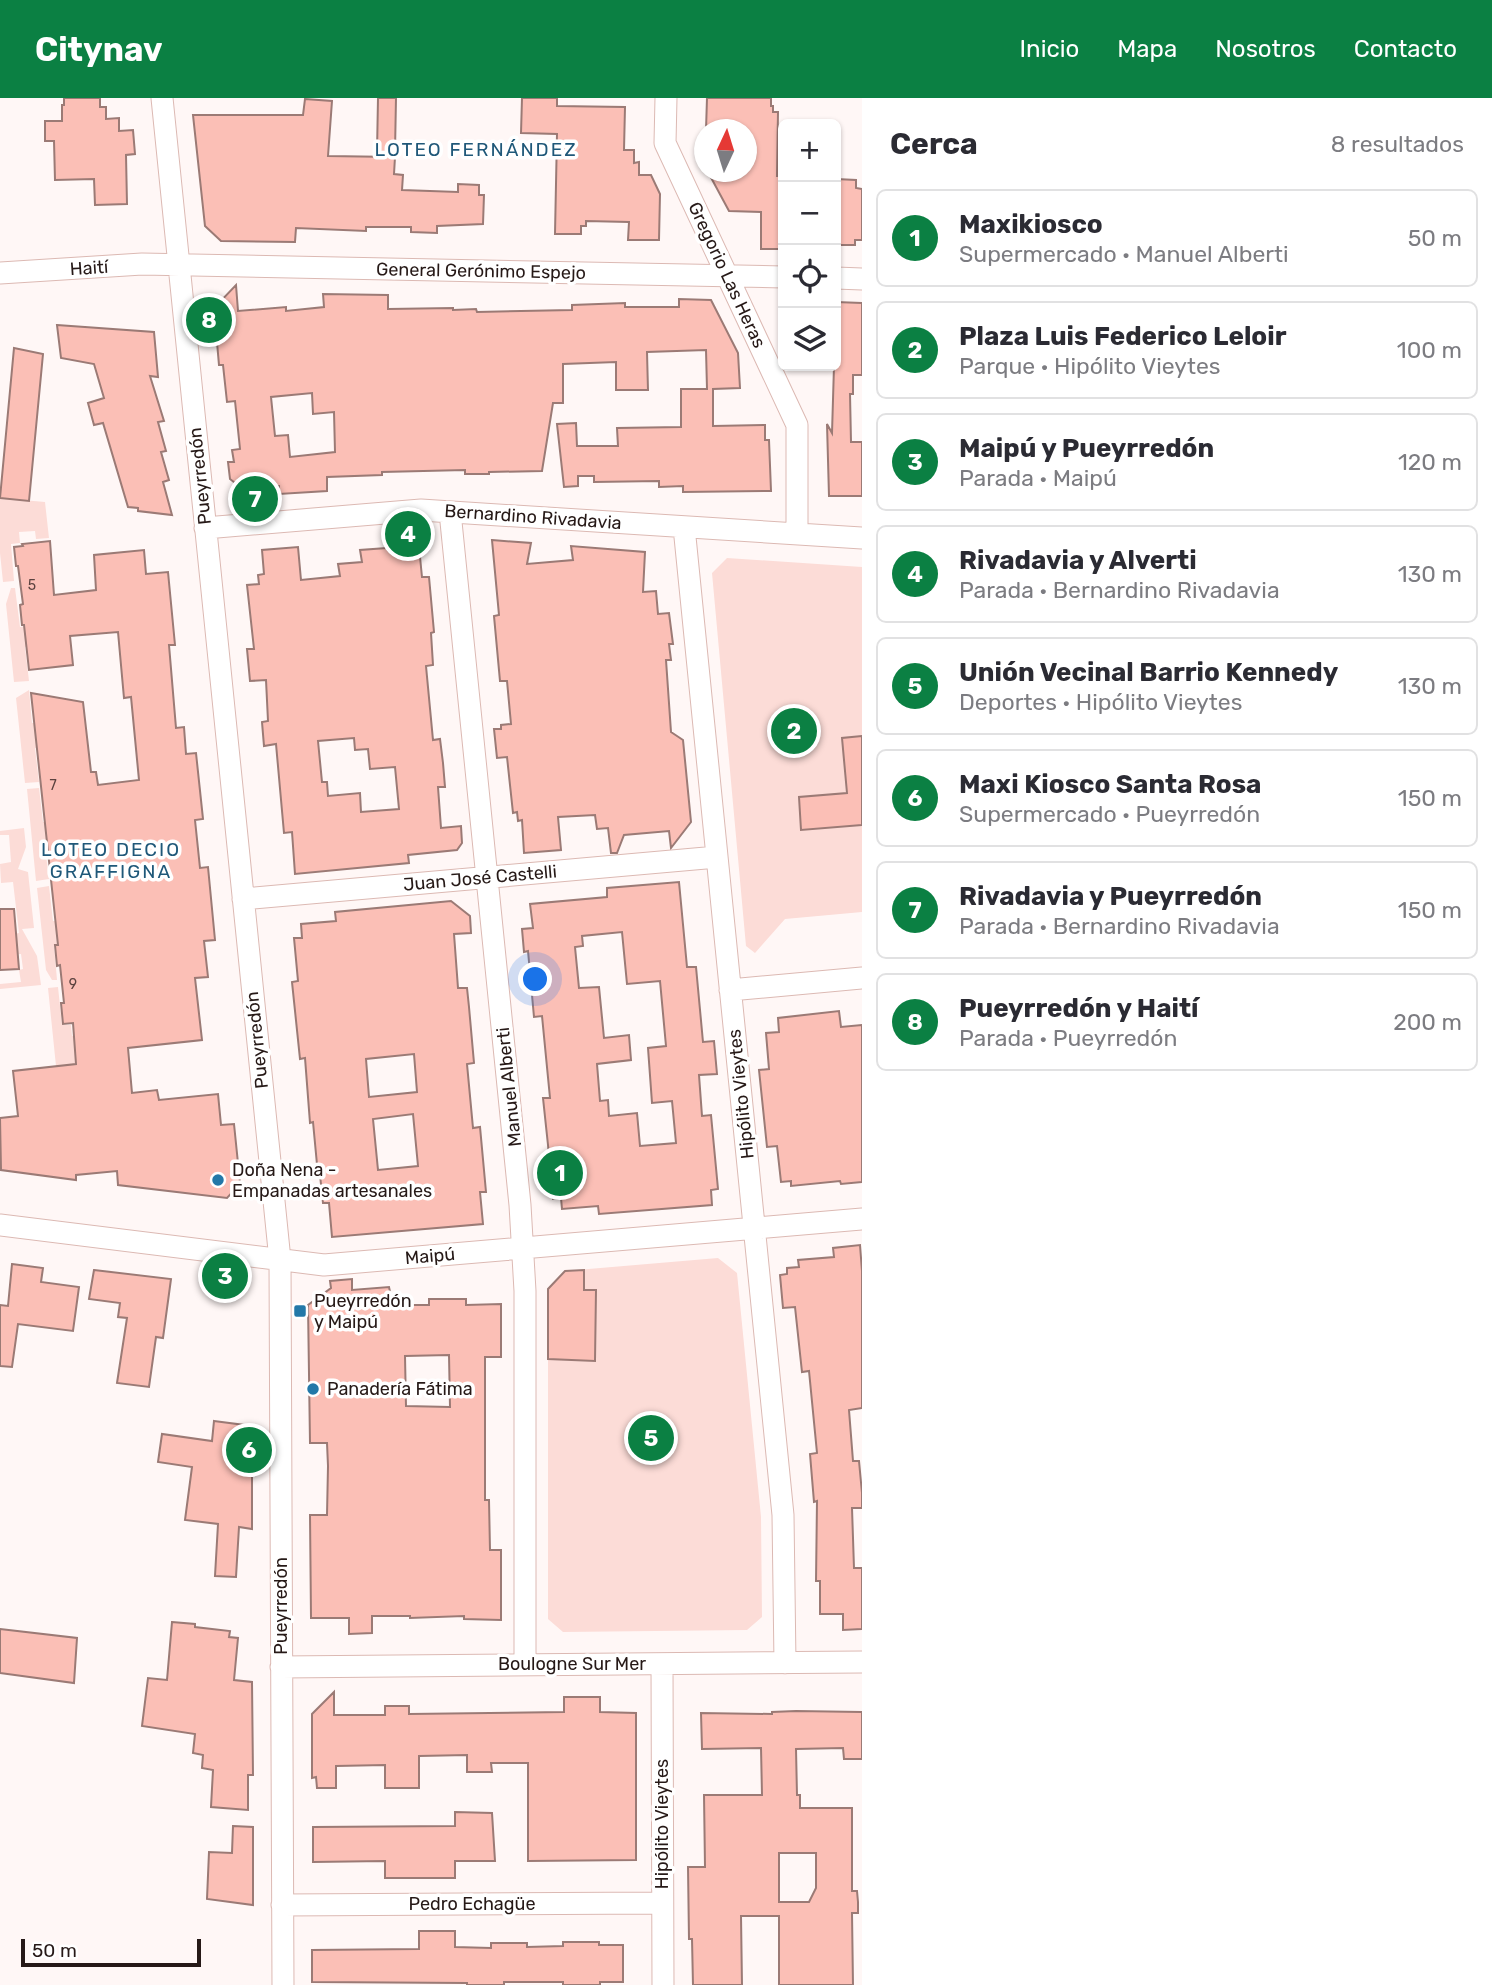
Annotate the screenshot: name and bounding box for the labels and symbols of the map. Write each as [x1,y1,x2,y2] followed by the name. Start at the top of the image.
[694,119,757,182] north arrow
[374,138,578,161] district label: LOTEO FERNÁNDEZ
[684,199,770,351] street label: Gregorio Las Heras
[69,256,111,280] street label: Haití
[376,258,586,284] street label: General Gerónimo Espejo
[186,294,232,346] pin: 8
[184,426,216,526] street label: Pueyrredón
[232,473,278,525] pin: 7
[444,500,622,534] street label: Bernardino Rivadavia
[385,508,431,560] pin: 4
[28,577,36,594] house number: 5
[771,705,817,757] pin: 2
[49,777,57,794] house number: 7
[41,838,181,883] district label: LOTEO DECIO GRAFFIGNA
[402,860,558,896] street label: Juan José Castelli
[518,962,552,996] your location
[69,976,77,993] house number: 9
[241,990,273,1090] street label: Pueyrredón
[492,1026,526,1148] street label: Manuel Alberti
[723,1028,759,1160] street label: Hipólito Vieytes
[537,1147,583,1199] pin: 1
[232,1159,432,1202] place label: Doña Nena - Empanadas artesanales
[210,1172,226,1188] marker: Doña Nena - Empanadas artesanales
[404,1243,456,1269] street label: Maipú
[202,1250,248,1302] pin: 3
[314,1290,412,1333] place label: Pueyrredón y Maipú
[292,1303,308,1319] marker: Pueyrredón y Maipú
[327,1378,473,1400] place label: Panadería Fátima
[305,1381,321,1397] marker: Panadería Fátima
[628,1412,674,1464] pin: 5
[226,1424,272,1476] pin: 6
[270,1557,292,1655] street label: Pueyrredón
[498,1653,646,1675] street label: Boulogne Sur Mer
[651,1759,673,1889] street label: Hipólito Vieytes
[409,1893,535,1915] street label: Pedro Echagüe
[21,1936,201,1968] scale bar

